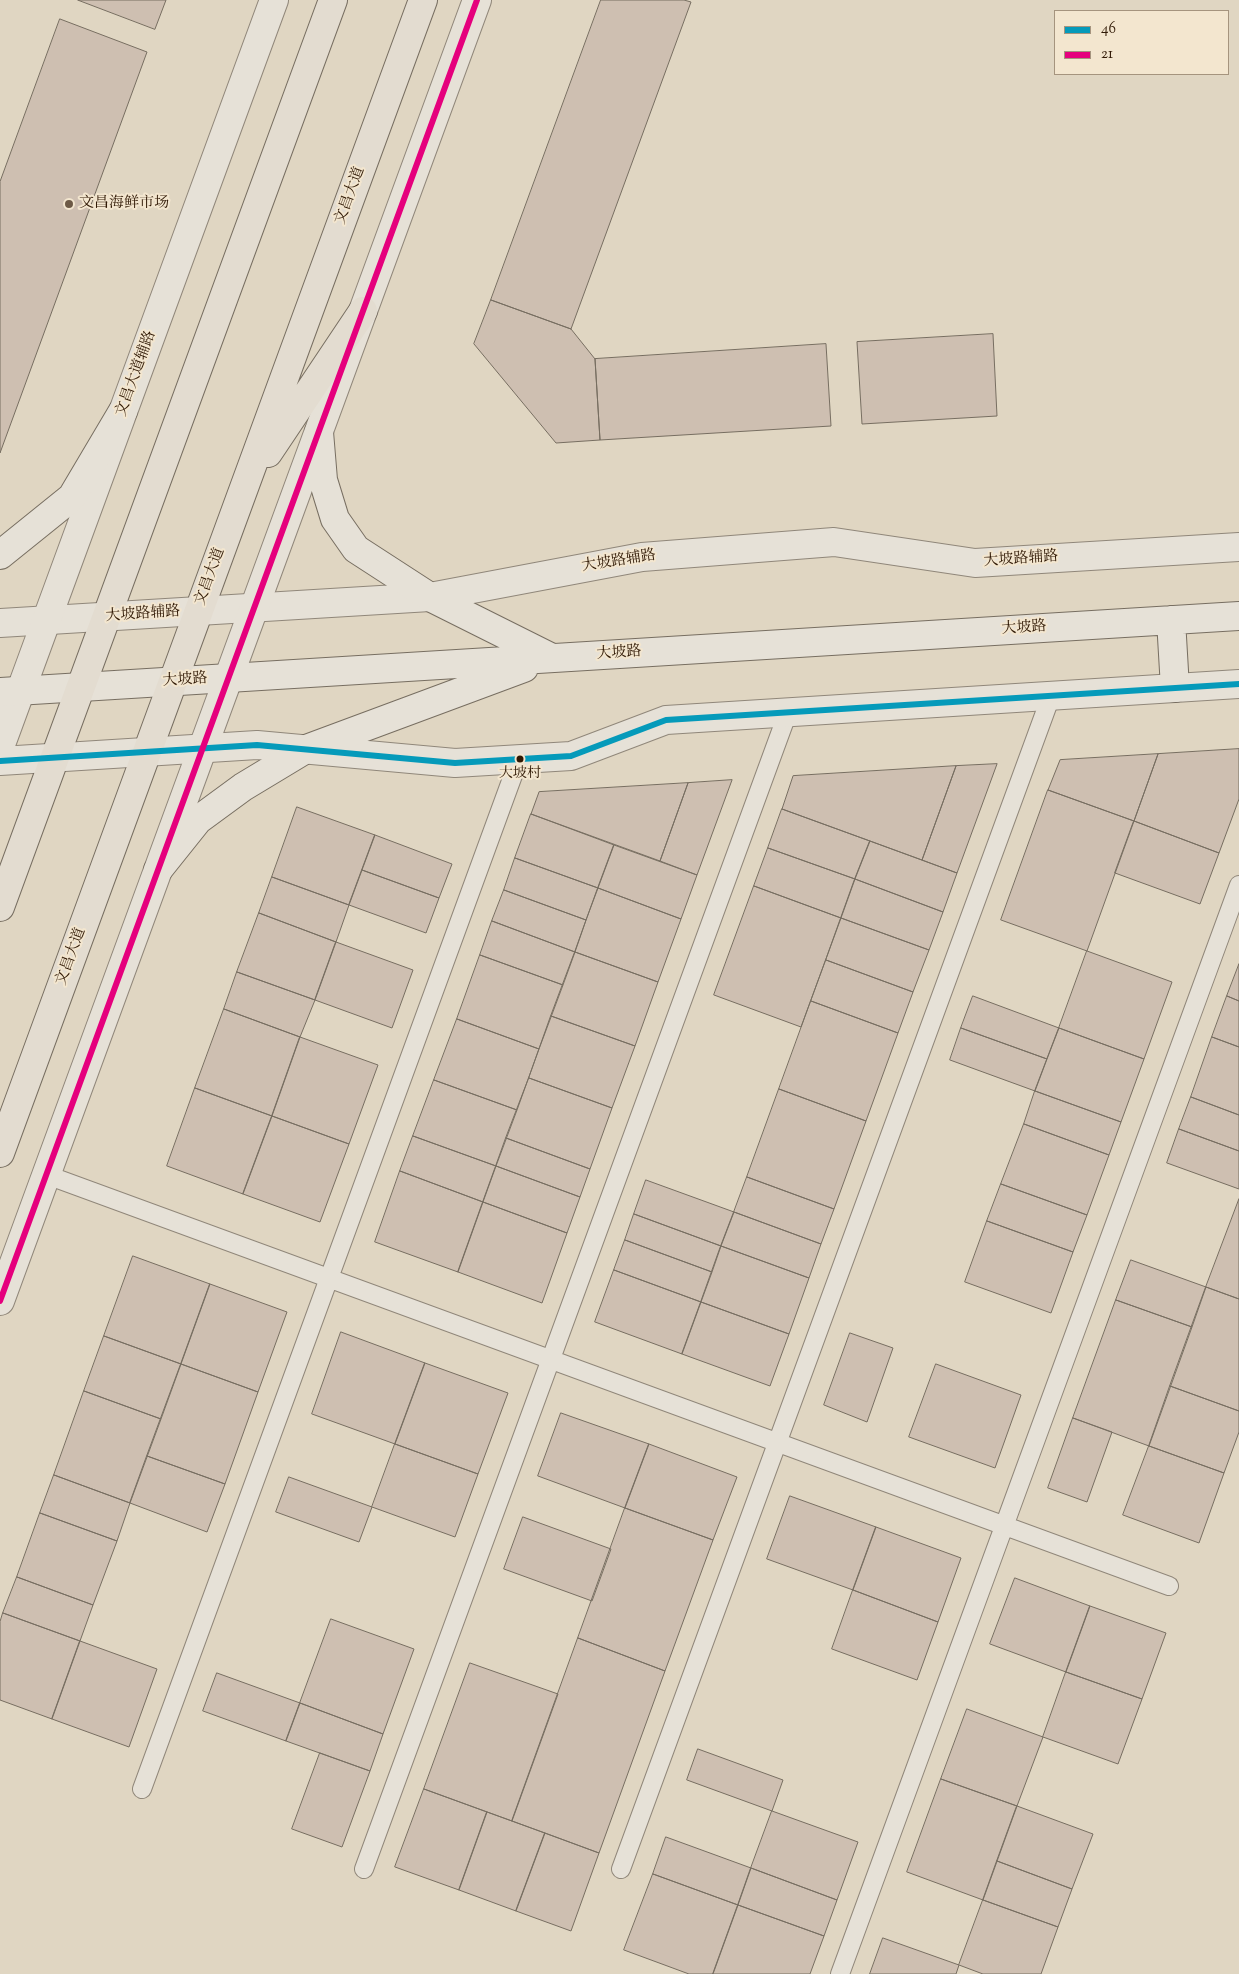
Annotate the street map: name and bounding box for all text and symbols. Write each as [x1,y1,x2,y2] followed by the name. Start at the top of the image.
[1054,10,1229,75] legend
[1101,19,1116,40] text: 46
[1101,44,1113,65] text: 21
[332,165,370,227] street label: 文昌大道
[79,195,169,213] place label: 文昌海鲜市场
[63,198,75,210] marker: 文昌海鲜市场
[113,329,161,419] street label: 文昌大道辅路
[192,546,230,608] street label: 文昌大道
[581,547,657,577] street label: 大坡路辅路
[983,548,1059,572] street label: 大坡路辅路
[105,603,181,627] street label: 大坡路辅路
[1001,618,1047,640] street label: 大坡路
[596,643,642,665] street label: 大坡路
[162,670,208,692] street label: 大坡路
[515,754,525,764] marker: 大坡村
[499,767,541,783] place label: 大坡村
[53,926,91,988] street label: 文昌大道

